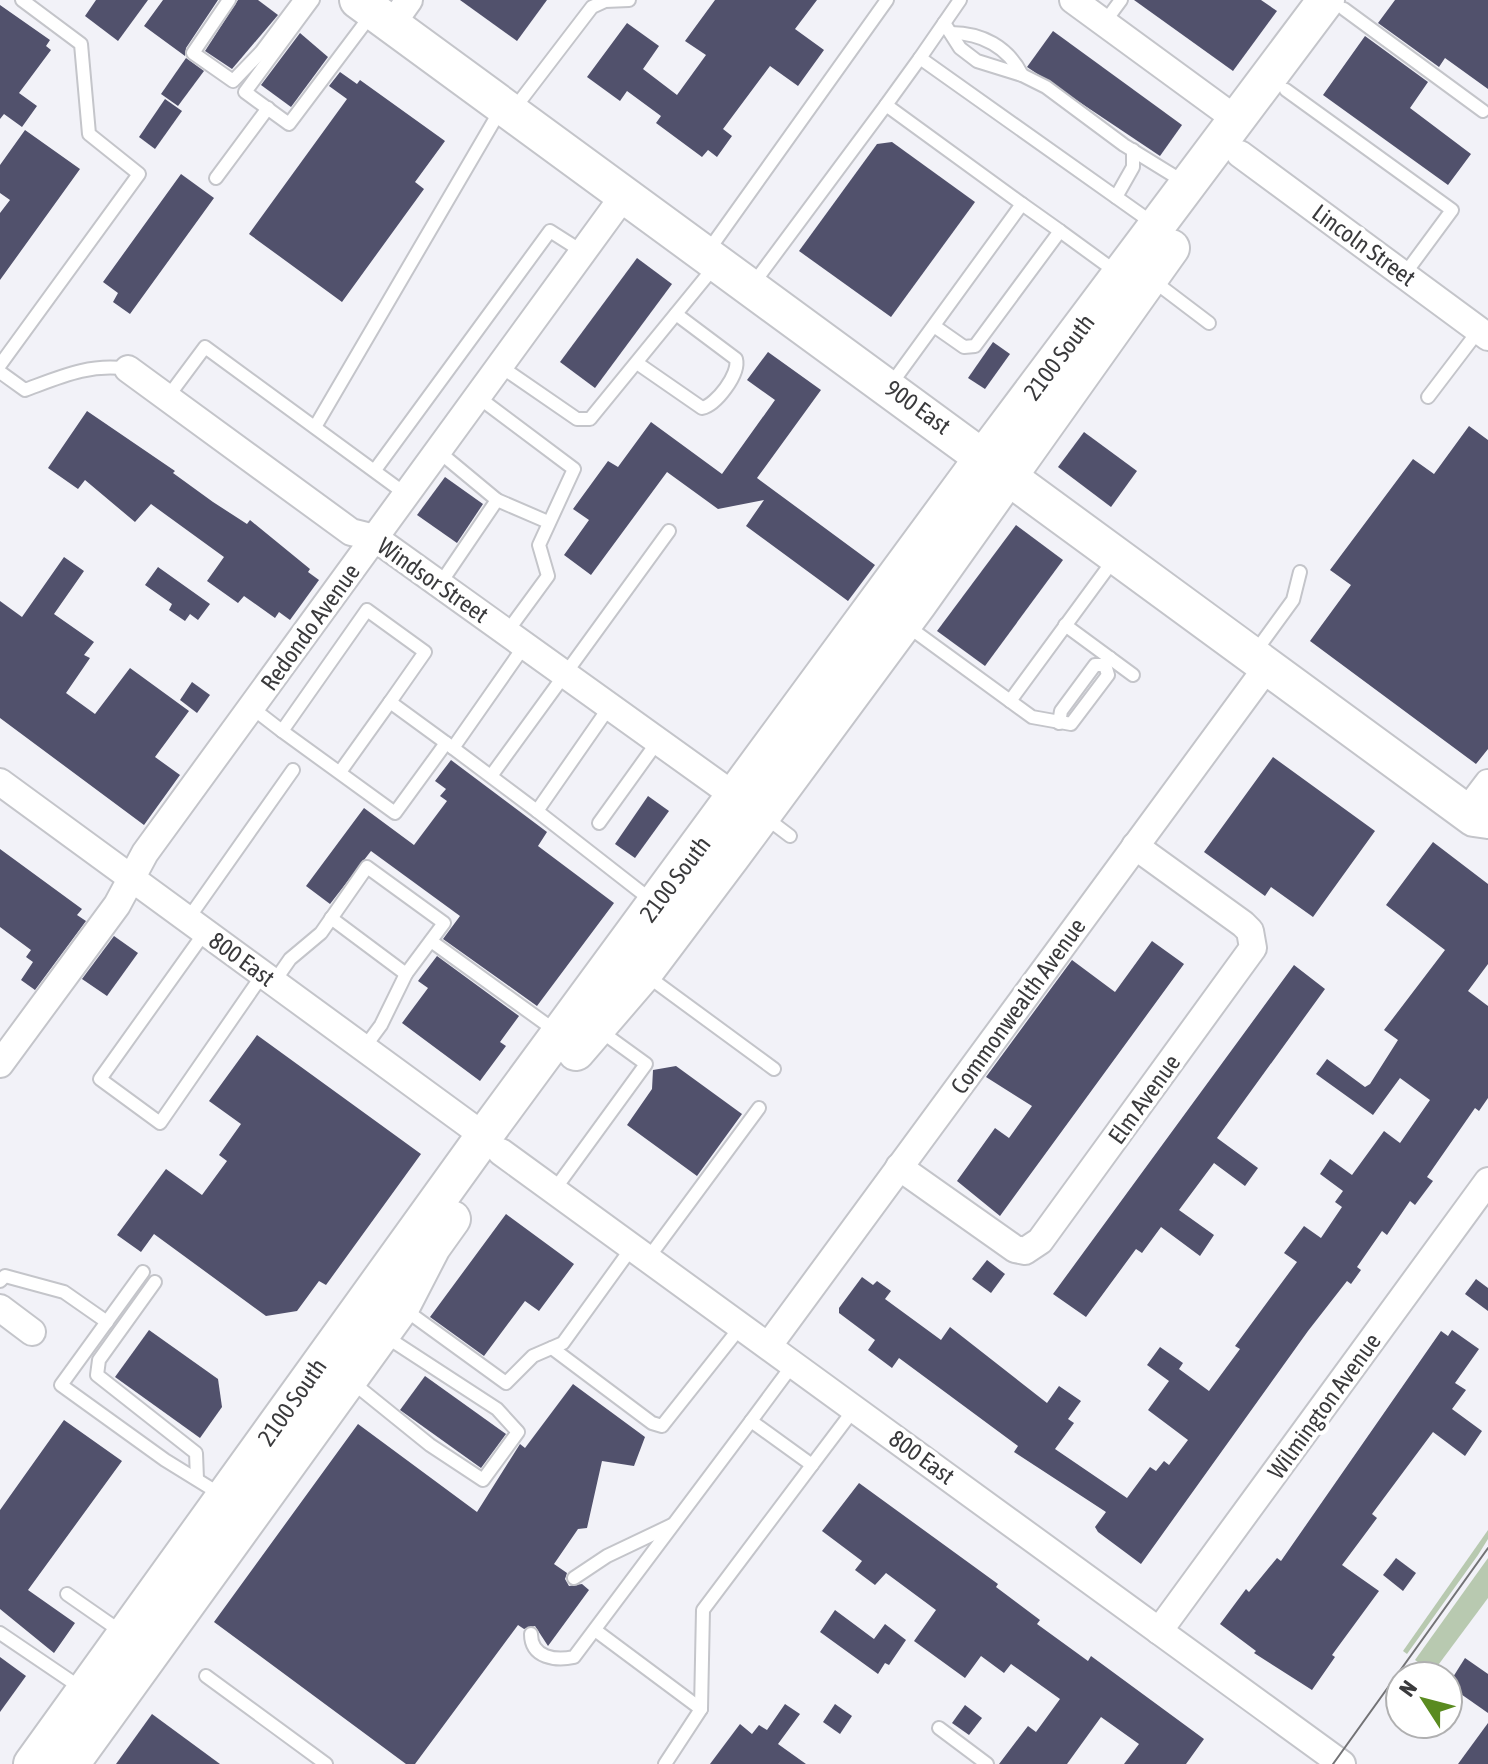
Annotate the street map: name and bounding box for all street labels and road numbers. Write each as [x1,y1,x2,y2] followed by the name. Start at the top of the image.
[1307,199,1421,291] street label: Lincoln Street
[1018,309,1100,405] street label: 2100 South
[880,374,956,440] street label: 900 East
[373,532,494,628] street label: Windsor Street
[255,559,365,695] street label: Redondo Avenue
[634,831,716,927] street label: 2100 South
[945,913,1091,1099] street label: Commonwealth Avenue
[204,926,280,992] street label: 800 East
[1103,1049,1185,1149] street label: Elm Avenue
[1262,1328,1386,1484] street label: Wilmington Avenue
[252,1353,332,1451] street label: 2100 South
[884,1424,960,1490] street label: 800 East

